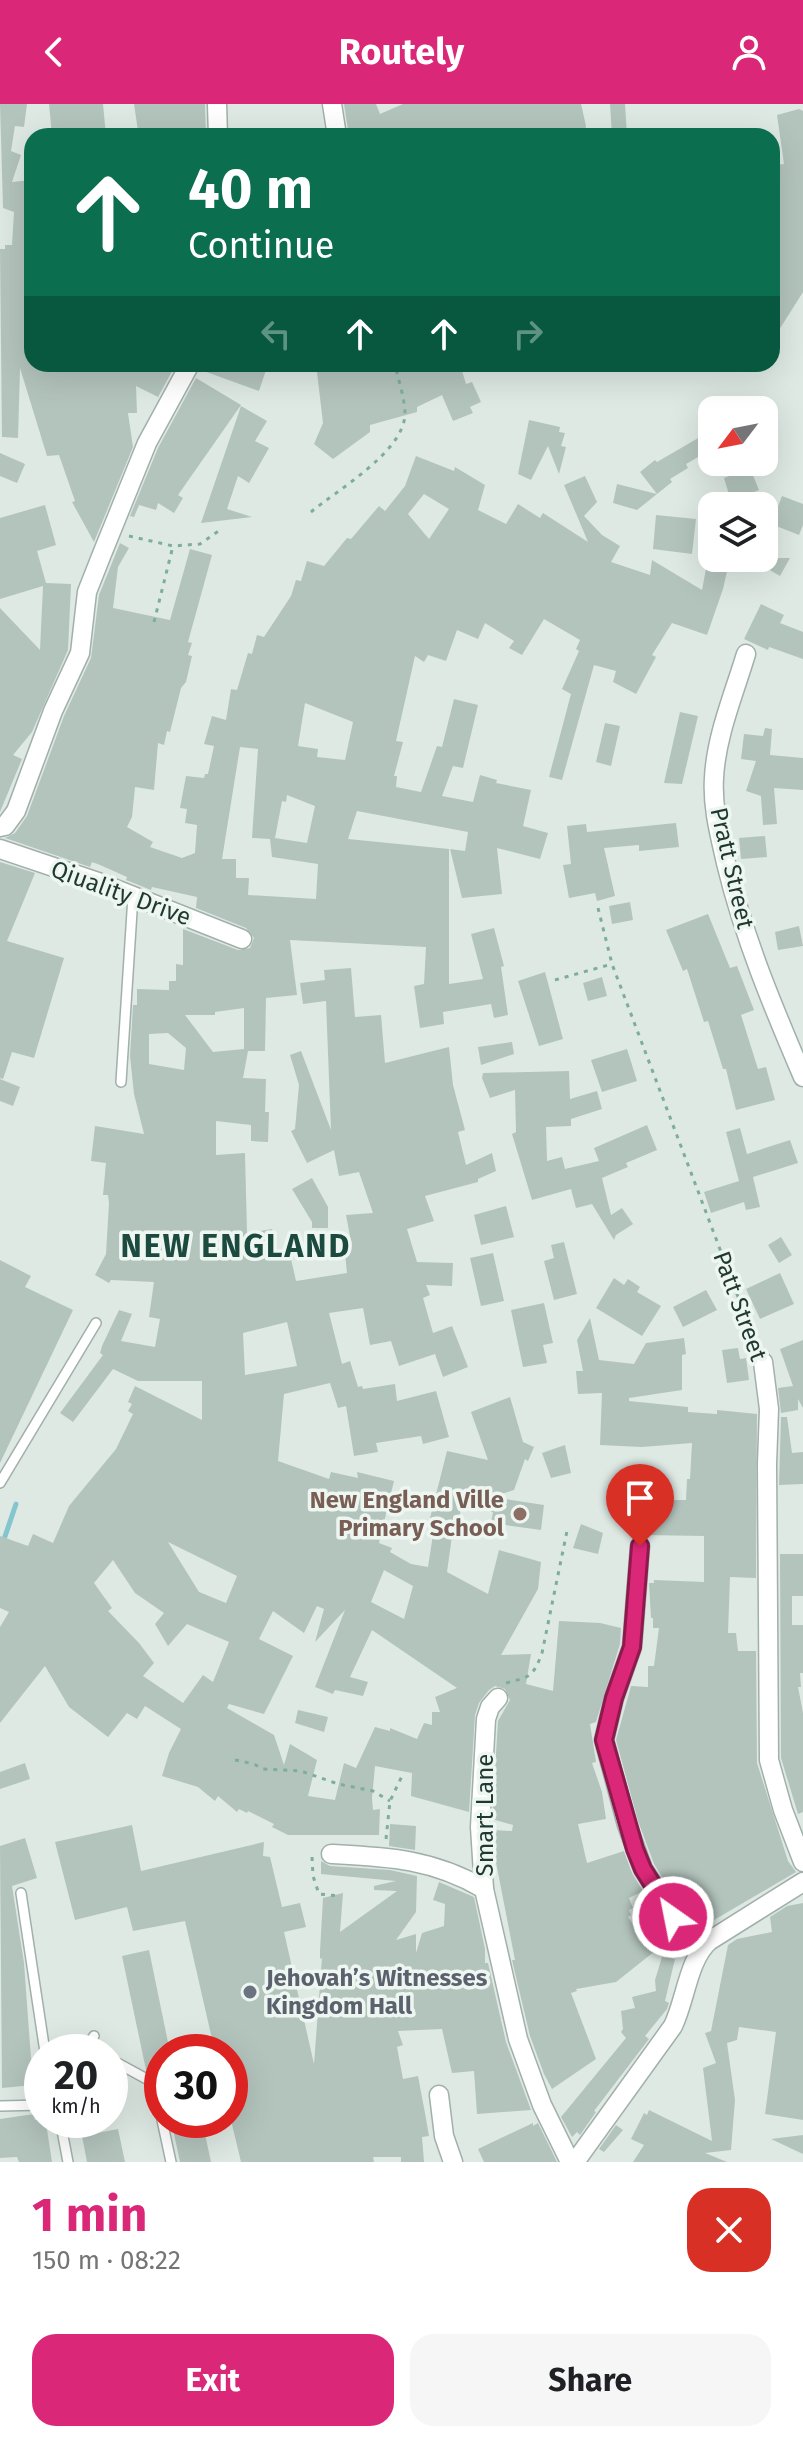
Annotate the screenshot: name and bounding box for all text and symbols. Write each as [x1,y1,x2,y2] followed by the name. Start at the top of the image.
[32,30,76,74] icon: back
[339,30,464,74] text: Routely
[727,30,771,74] icon: person
[188,156,313,223] text: 40 m
[56,160,160,264] icon: ahead
[188,224,334,268] text: Continue
[254,312,298,356] icon: left
[338,312,382,356] icon: ahead
[422,312,466,356] icon: ahead
[506,312,550,356] icon: right
[698,396,778,476] north arrow
[698,396,778,572] map controls
[698,492,778,572] button: layers
[704,805,760,932] street label: Pratt Street
[47,855,195,931] street label: Qiuality Drive
[121,1227,351,1265] district label: NEW ENGLAND
[707,1247,773,1365] street label: Patt Street
[606,1464,674,1546] pin
[618,1476,662,1520] icon: arrive
[310,1486,505,1542] place label: New England Ville Primary School
[511,1505,529,1523] marker: New England Ville Primary School
[471,1754,499,1876] street label: Smart Lane
[631,1875,715,1959] position arrow
[265,1964,488,2020] place label: Jehovah’s Witnesses Kingdom Hall
[241,1983,259,2001] marker: Jehovah’s Witnesses Kingdom Hall
[144,2034,248,2138] speed limit sign: 30
[54,2052,98,2100] text: 20
[51,2094,101,2118] text: km/h
[32,2186,147,2244] text: 1 min
[687,2188,771,2272] button: close
[32,2245,181,2276] text: 150 m · 08:22
[32,2334,394,2426] button: Exit
[410,2334,771,2426] button: Share

